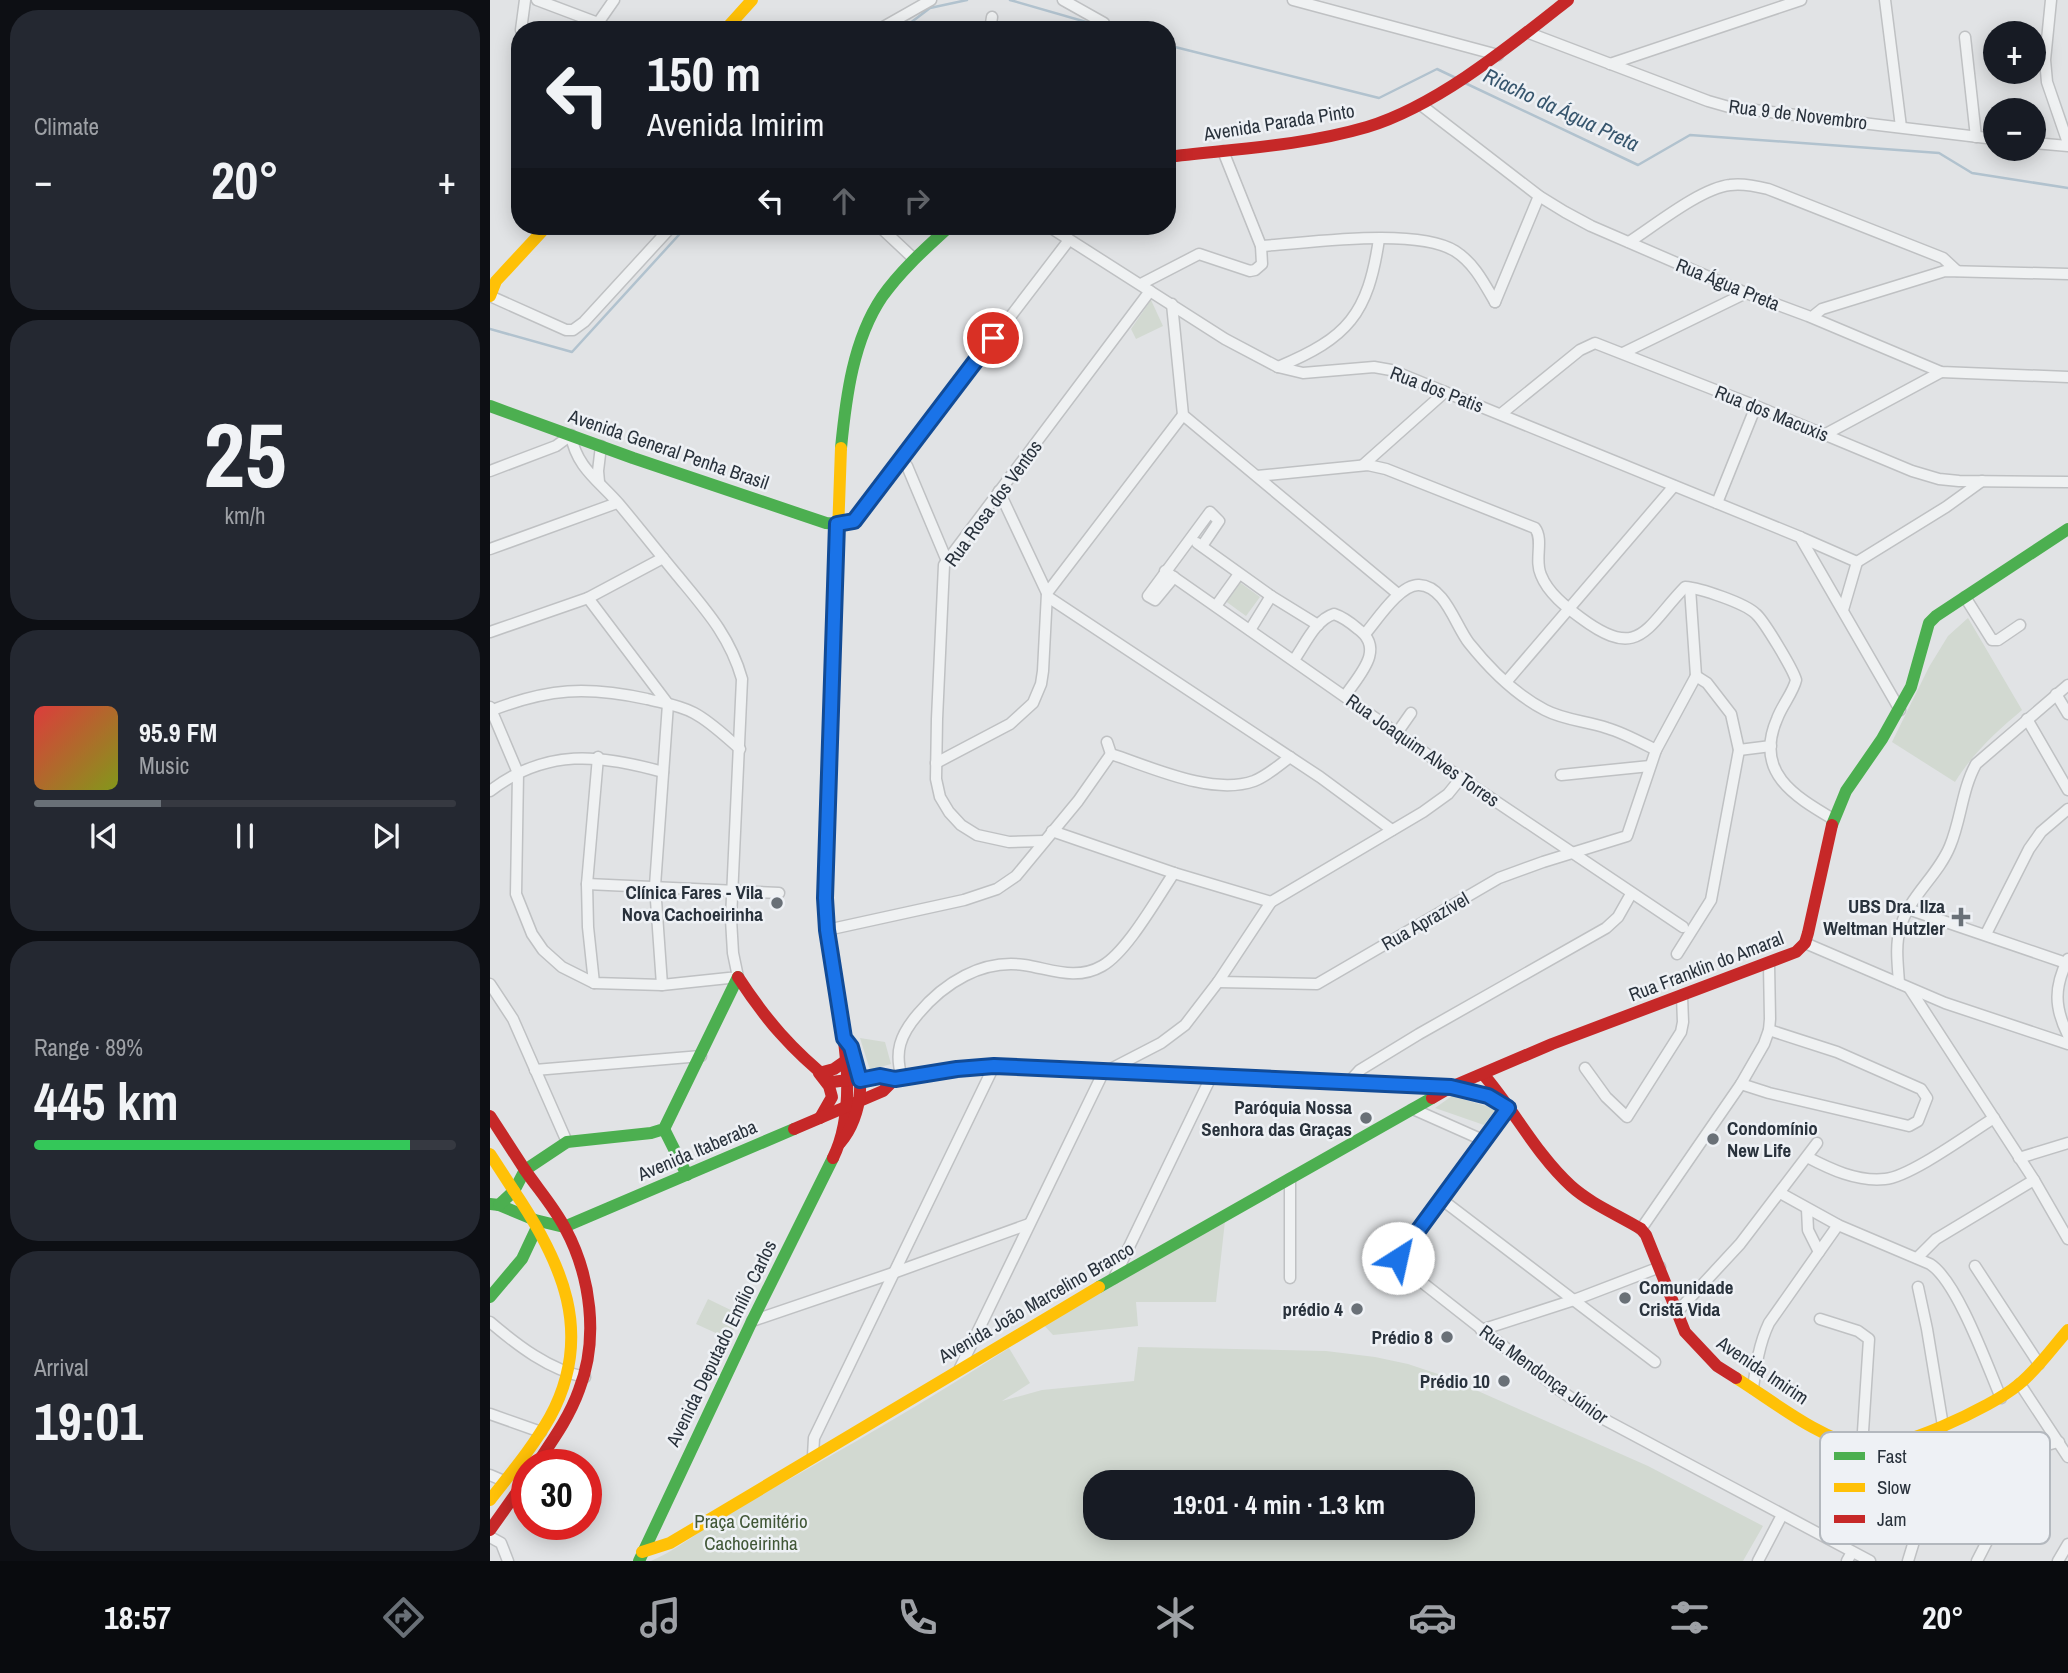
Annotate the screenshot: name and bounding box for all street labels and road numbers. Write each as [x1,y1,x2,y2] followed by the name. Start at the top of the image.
[1727,93,1869,135] street label: Rua 9 de Novembro
[1201,97,1356,147] street label: Avenida Parada Pinto
[1672,251,1784,317] street label: Rua Água Preta
[1387,359,1488,419] street label: Rua dos Patis
[1711,378,1833,448] street label: Rua dos Macuxis
[564,402,773,496] street label: Avenida General Penha Brasil
[938,434,1048,572] street label: Rua Rosa dos Ventos
[1341,687,1505,813] street label: Rua Joaquim Alves Torres
[1376,885,1474,957] street label: Rua Aprazível
[1625,925,1787,1007] street label: Rua Franklin do Amaral
[633,1113,761,1187] street label: Avenida Itaberaba
[659,1235,782,1451] street label: Avenida Deputado Emílio Carlos
[933,1235,1138,1369] street label: Avenida João Marcelino Branco
[1474,1318,1614,1430] street label: Rua Mendonça Júnior
[1711,1329,1814,1410] street label: Avenida Imirim

